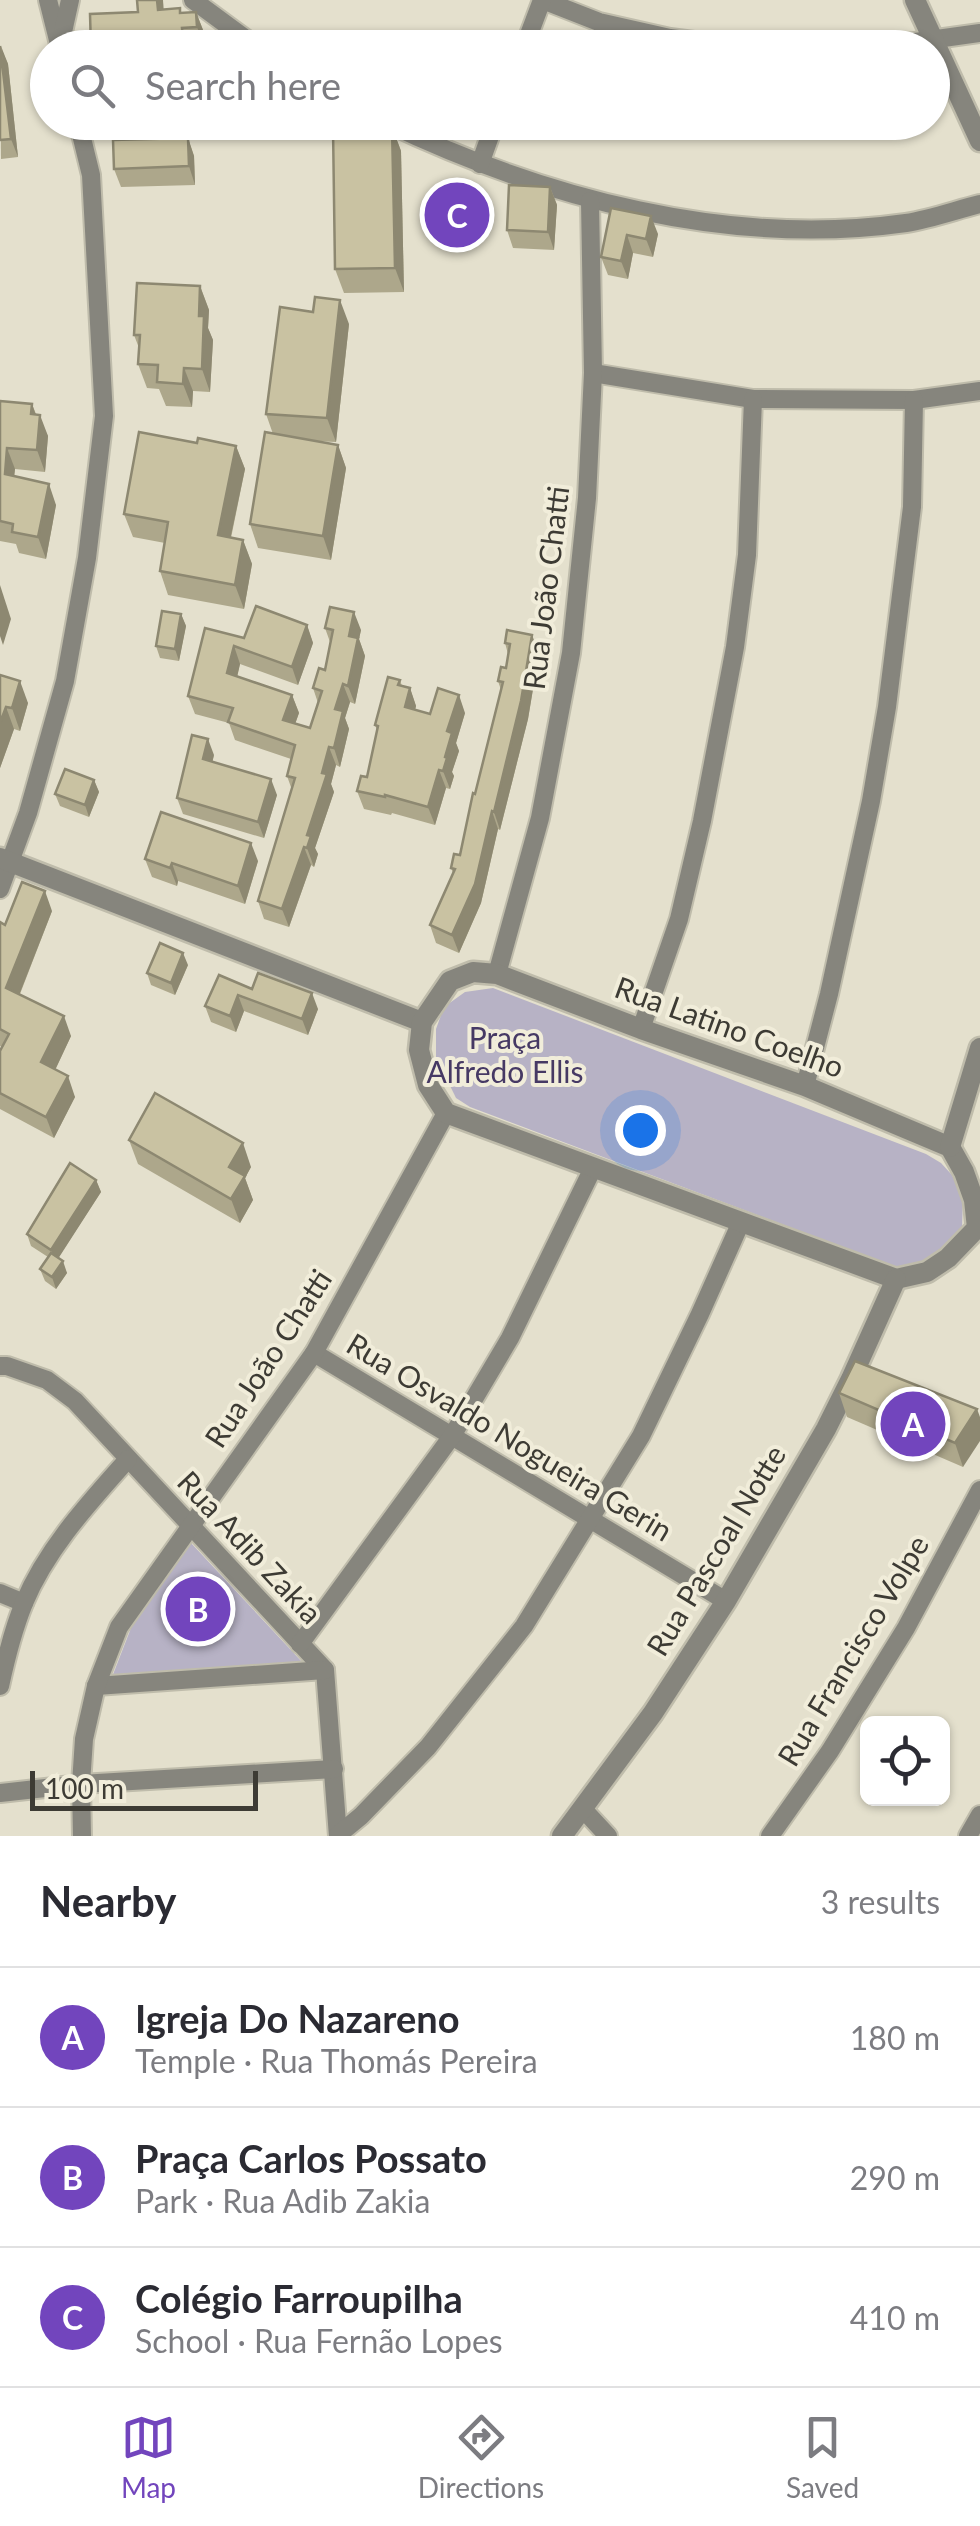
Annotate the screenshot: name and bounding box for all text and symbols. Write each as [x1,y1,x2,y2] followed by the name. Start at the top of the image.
[30,30,950,140] search box
[65,58,120,113] icon: search
[145,62,341,108] text: Search here
[424,178,490,252] pin: C
[515,484,575,692] street label: Rua João Chatti
[610,968,849,1084] street label: Rua Latino Coelho
[426,1019,584,1089] park label: Praça Alfredo Ellis
[615,1105,666,1156] your location
[196,1262,338,1454] street label: Rua João Chatti
[341,1325,679,1548] street label: Rua Osvaldo Nogueira Gerin
[880,1386,946,1462] pin: A
[638,1438,792,1662] street label: Rua Pascoal Notte
[171,1463,330,1630] street label: Rua Adib Zakia
[769,1528,935,1772] street label: Rua Francisco Volpe
[166,1572,230,1646] pin: B
[860,1716,950,1806] map controls
[860,1716,950,1806] button: locate
[30,1766,258,1810] scale bar
[45,1771,124,1805] text: 100 m
[40,1876,177,1926] text: Nearby
[821,1882,940,1921] text: 3 results
[135,1995,460,2041] text: Igreja Do Nazareno
[61,2018,84,2057] text: A
[850,2018,940,2057] text: 180 m
[135,2041,538,2080] text: Temple · Rua Thomás Pereira
[135,2135,487,2181] text: Praça Carlos Possato
[62,2158,83,2197] text: B
[850,2158,940,2197] text: 290 m
[135,2181,430,2220] text: Park · Rua Adib Zakia
[135,2275,463,2321] text: Colégio Farroupilha
[62,2298,83,2337] text: C
[850,2298,940,2337] text: 410 m
[135,2321,503,2360] text: School · Rua Fernão Lopes
[121,2410,176,2504] tab: Map
[418,2410,544,2504] tab: Directions
[786,2410,859,2504] tab: Saved

